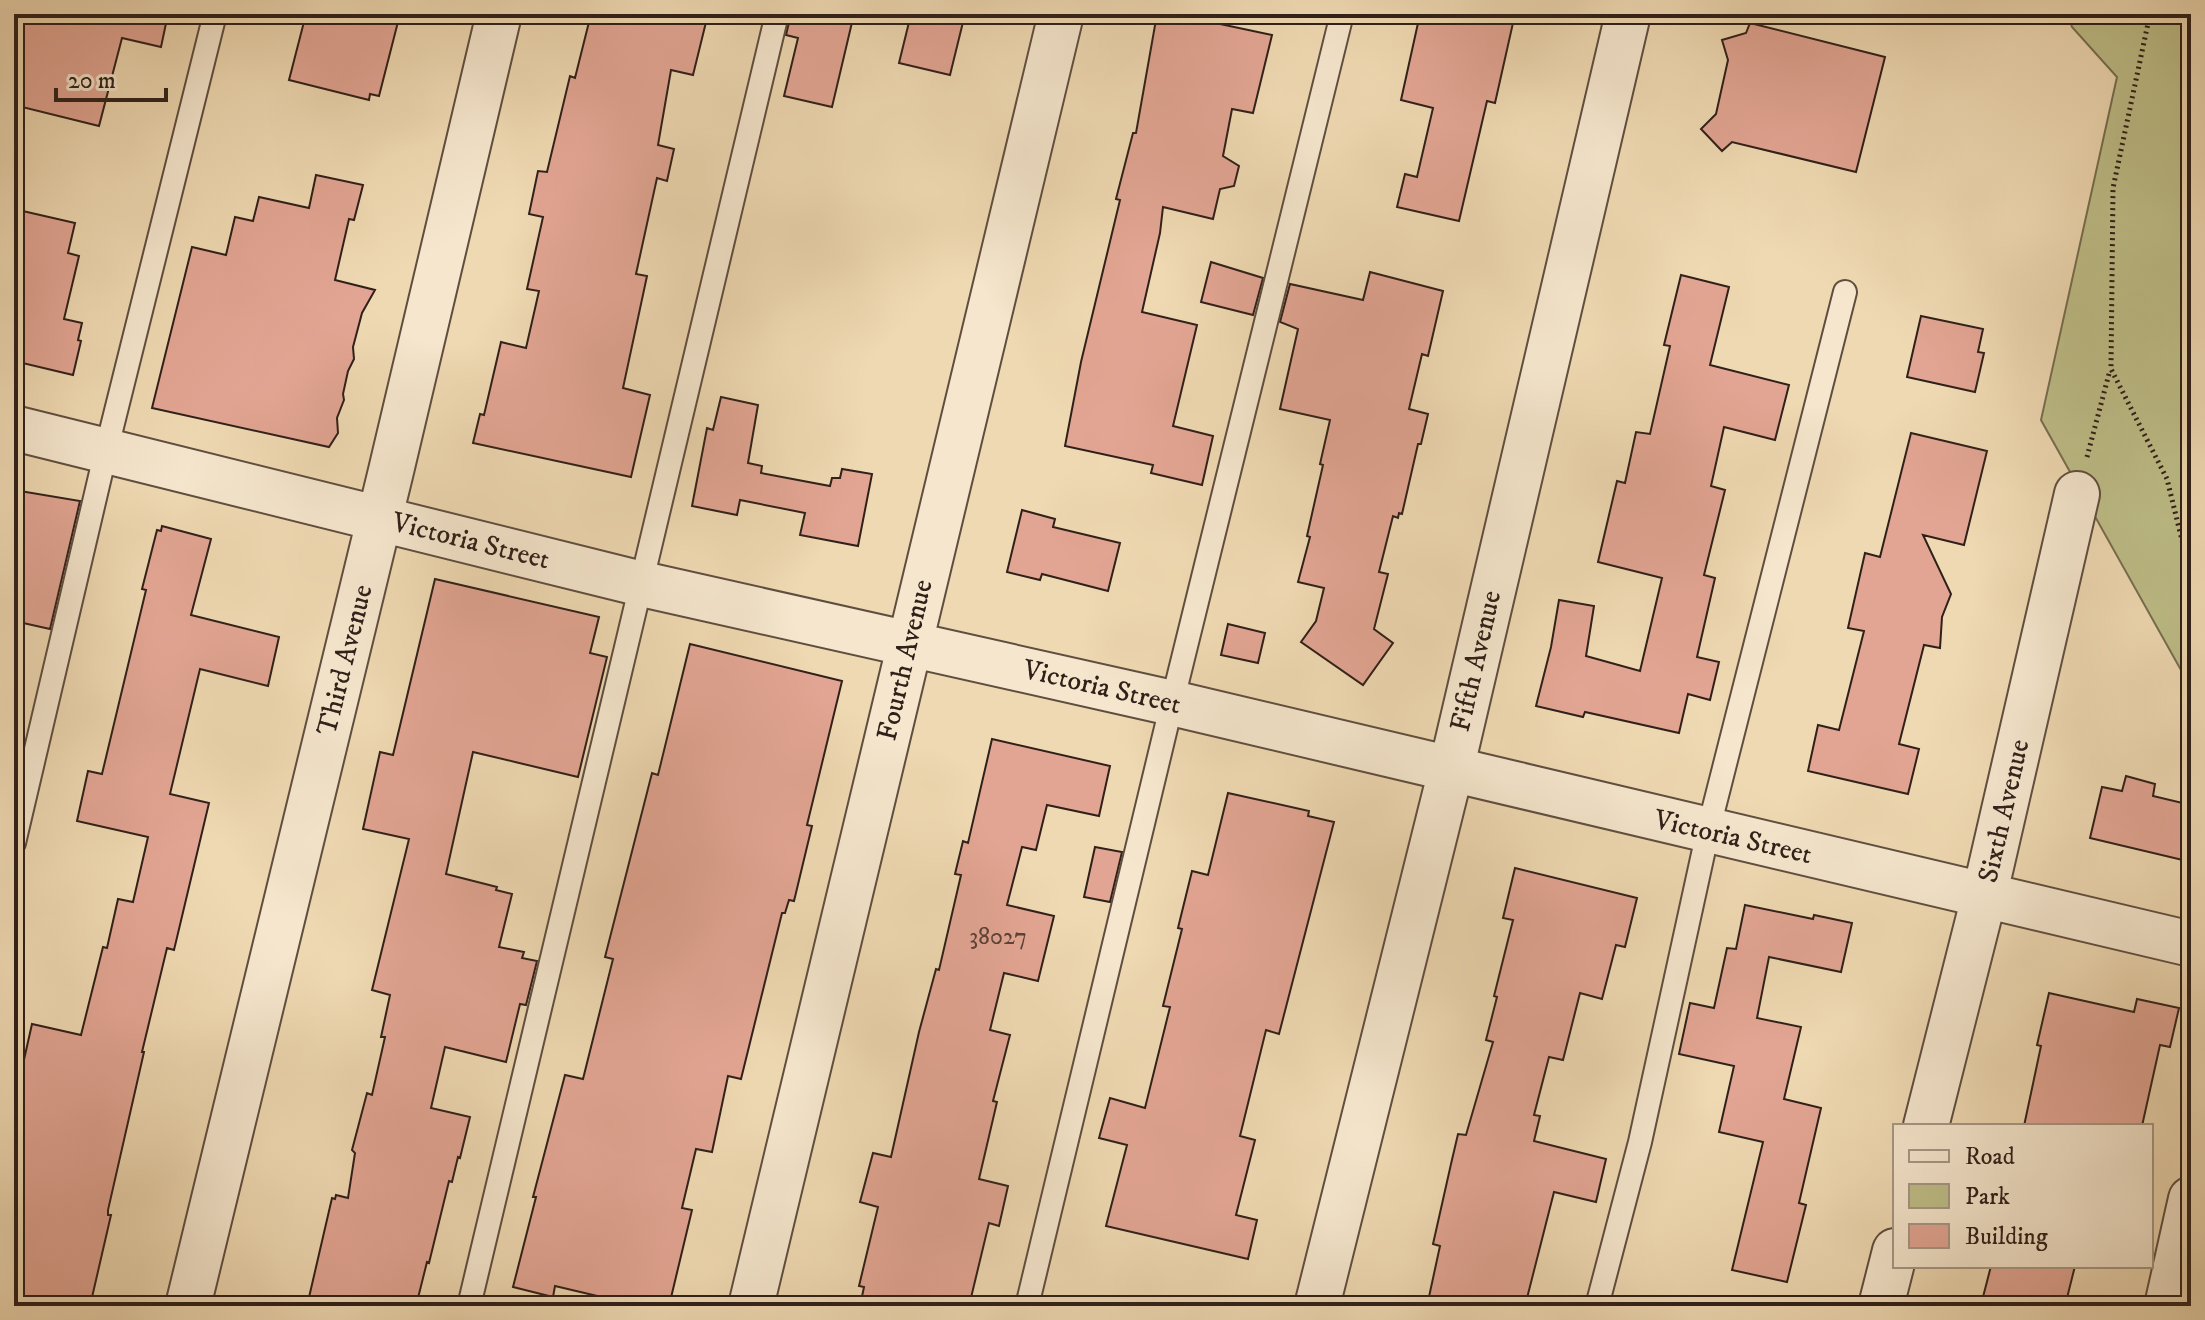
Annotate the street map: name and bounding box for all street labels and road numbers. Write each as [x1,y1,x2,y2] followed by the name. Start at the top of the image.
[388,504,553,577] street label: Victoria Street
[869,576,941,744] street label: Fourth Avenue
[309,581,381,739] street label: Third Avenue
[1443,587,1509,735] street label: Fifth Avenue
[1019,652,1184,722] street label: Victoria Street
[1971,736,2037,886] street label: Sixth Avenue
[1650,802,1815,872] street label: Victoria Street

